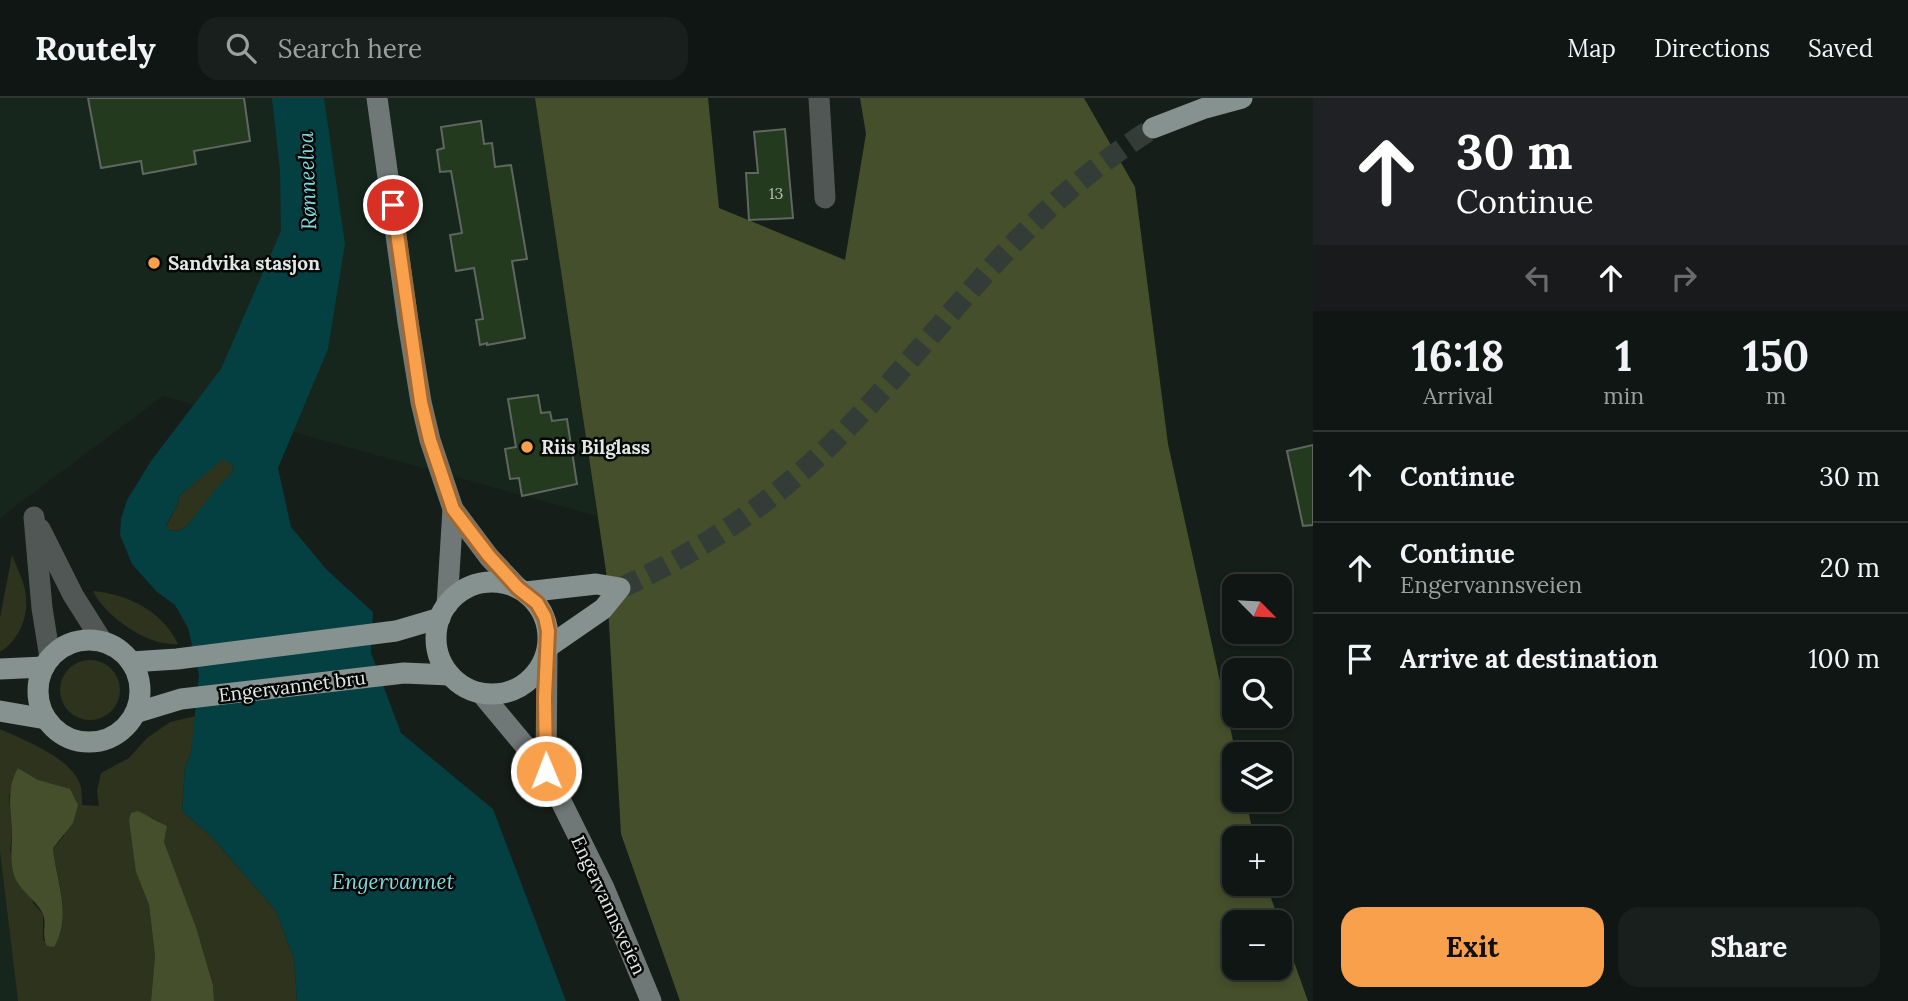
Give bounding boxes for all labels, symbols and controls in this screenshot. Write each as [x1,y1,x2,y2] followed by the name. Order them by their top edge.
[198,17,688,80] search box
[35,27,156,69] text: Routely
[222,29,260,67] icon: search
[278,32,422,65] text: Search here
[1567,33,1616,64] text: Map
[1654,33,1770,64] text: Directions
[1808,33,1873,64] text: Saved
[1456,120,1573,182] text: 30 m
[1341,126,1432,217] icon: ahead
[292,131,322,231] water label: Rønneelva
[363,175,423,235] pin
[1456,181,1593,222] text: Continue
[769,183,783,203] house number: 13
[374,186,412,224] icon: arrive
[168,251,320,275] place label: Sandvika stasjon
[146,255,162,271] marker: Sandvika stasjon
[1519,259,1557,297] icon: left
[1592,259,1630,297] icon: ahead
[1665,259,1703,297] icon: right
[1412,329,1504,383] text: 16:18
[1615,329,1632,383] text: 1
[1743,329,1809,383] text: 150
[1423,381,1493,410] text: Arrival
[1603,381,1644,410] text: min
[1766,381,1786,410] text: m
[541,435,650,459] place label: Riis Bilglass
[519,439,535,455] marker: Riis Bilglass
[1341,458,1379,496] icon: ahead
[1400,460,1515,493] text: Continue
[1819,460,1880,493] text: 30 m
[1400,537,1515,570] text: Continue
[1341,549,1379,587] icon: ahead
[1820,551,1880,584] text: 20 m
[1400,570,1582,599] text: Engervannsveien
[1222,574,1292,644] north arrow
[1222,574,1292,980] map controls
[1341,640,1379,678] icon: arrive
[1400,642,1658,675] text: Arrive at destination
[1808,642,1880,675] text: 100 m
[1222,658,1292,728] button: search
[217,665,367,707] street label: Engervannet bru
[509,734,583,808] position arrow
[1222,742,1292,812] button: layers
[1222,826,1292,896] button: +
[566,832,652,978] street label: Engervannsveien
[332,868,455,895] water label: Engervannet
[1341,907,1604,987] button: Exit
[1618,907,1880,987] button: Share
[1222,910,1292,980] button: −

